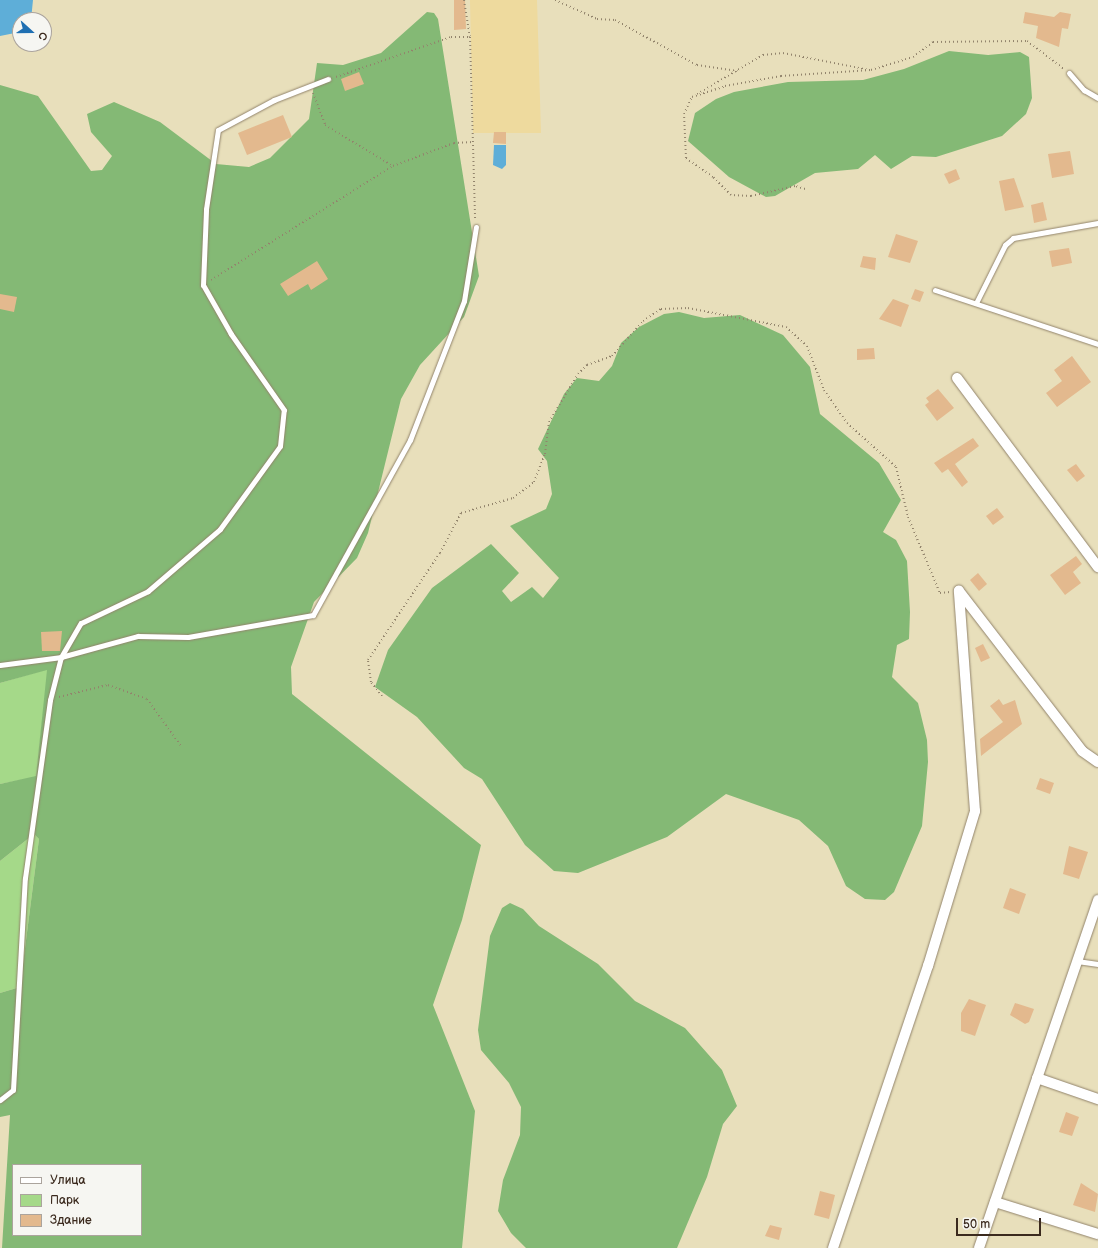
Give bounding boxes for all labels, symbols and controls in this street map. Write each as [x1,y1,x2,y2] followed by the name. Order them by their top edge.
[12,12,52,52] north arrow
[35,30,50,42] text: С
[12,1164,142,1236] legend
[50,1173,86,1188] text: Улица
[50,1193,79,1208] text: Парк
[958,1210,1043,1236] scale bar
[50,1213,92,1228] text: Здание
[963,1217,990,1232] text: 50 m

